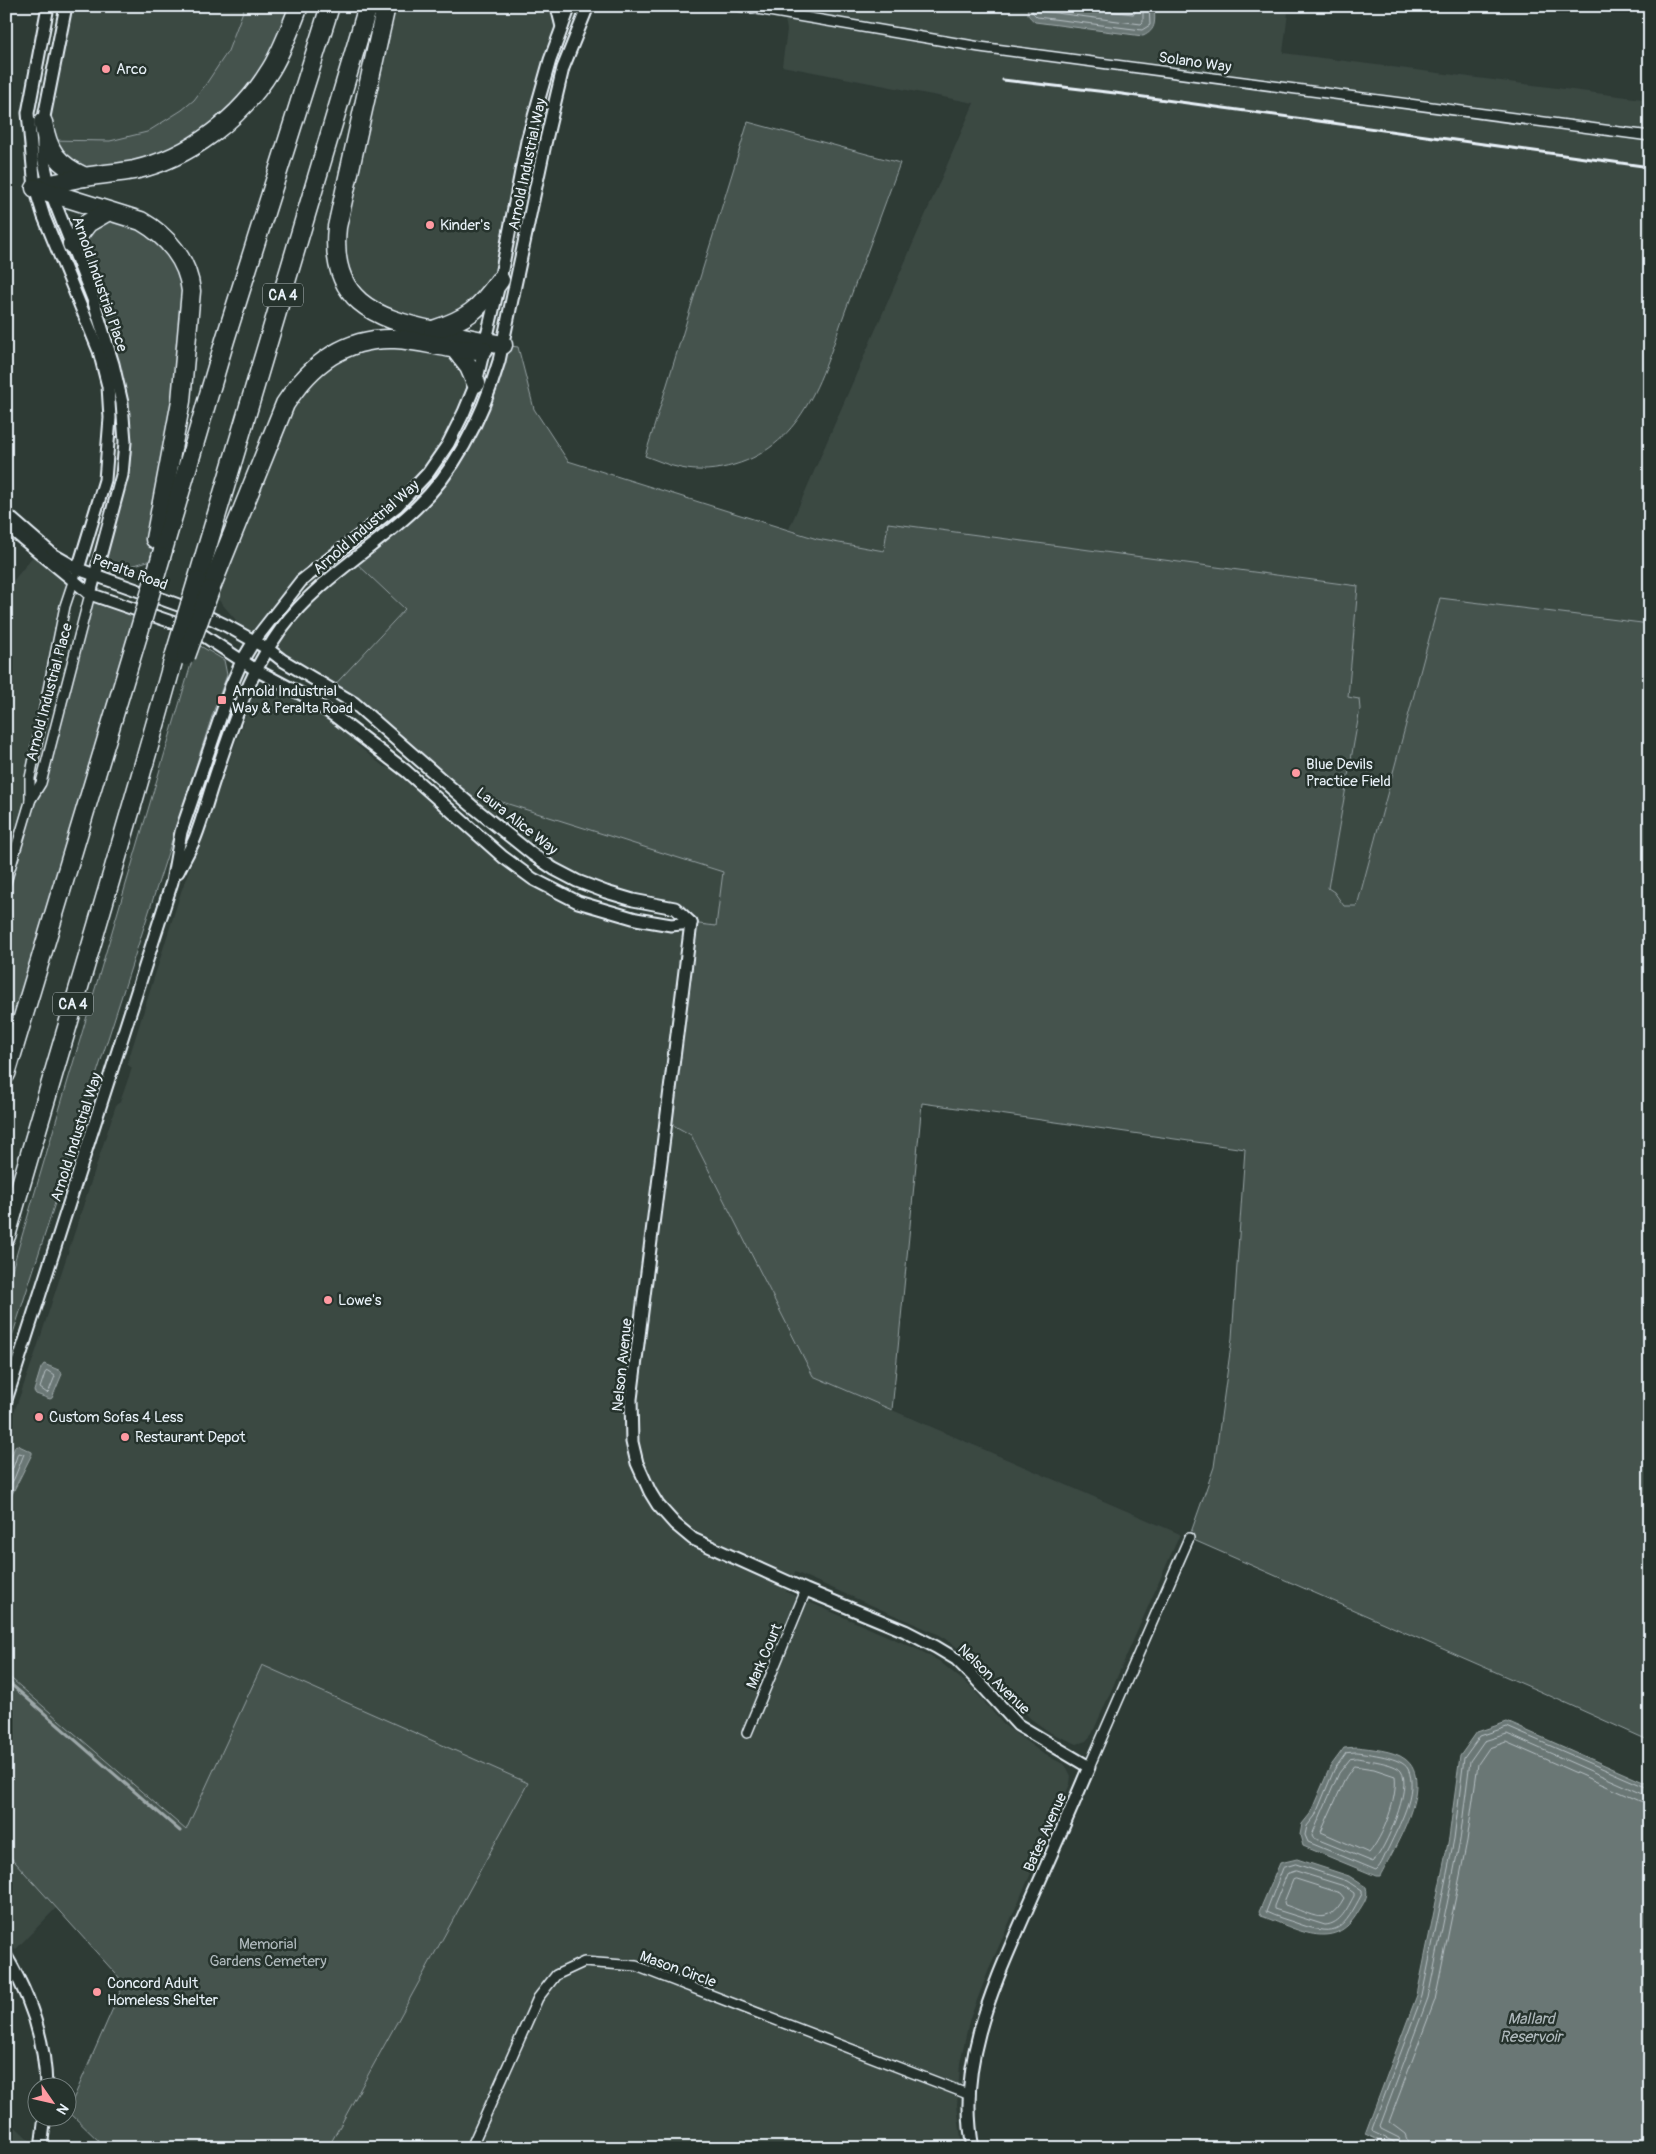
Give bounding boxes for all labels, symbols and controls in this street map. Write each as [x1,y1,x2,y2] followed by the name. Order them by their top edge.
[1157,48,1233,77] street label: Solano Way
[116,60,147,79] place label: Arco
[100,63,112,75] marker: Arco
[504,96,551,232] street label: Arnold Industrial Way
[67,214,132,355] street label: Arnold Industrial Place
[440,216,490,235] place label: Kinder's
[424,219,436,231] marker: Kinder's
[263,284,303,306] road number: CA 4
[309,476,424,579] street label: Arnold Industrial Way
[89,550,170,595] street label: Peralta Road
[22,620,77,763] street label: Arnold Industrial Place
[232,682,353,718] place label: Arnold Industrial Way & Peralta Road
[216,694,228,706] marker: Arnold Industrial Way & Peralta Road
[1306,755,1391,791] place label: Blue Devils Practice Field
[1290,767,1302,779] marker: Blue Devils Practice Field
[472,784,562,860] street label: Laura Alice Way
[53,992,93,1016] road number: CA 4
[47,1070,106,1204] street label: Arnold Industrial Way
[338,1291,382,1310] place label: Lowe's
[322,1294,334,1306] marker: Lowe's
[608,1317,637,1413] street label: Nelson Avenue
[49,1408,183,1427] place label: Custom Sofas 4 Less
[33,1411,45,1423] marker: Custom Sofas 4 Less
[135,1428,247,1447] place label: Restaurant Depot
[119,1431,131,1443] marker: Restaurant Depot
[742,1620,787,1692] street label: Mark Court
[953,1640,1034,1719] street label: Nelson Avenue
[1020,1789,1072,1875] street label: Bates Avenue
[209,1935,327,1971] park label: Memorial Gardens Cemetery
[637,1947,719,1992] street label: Mason Circle
[107,1974,219,2010] place label: Concord Adult Homeless Shelter
[91,1986,103,1998] marker: Concord Adult Homeless Shelter
[1500,2009,1564,2047] water label: Mallard Reservoir
[28,2076,78,2126] north arrow
[53,2100,72,2118] text: N

